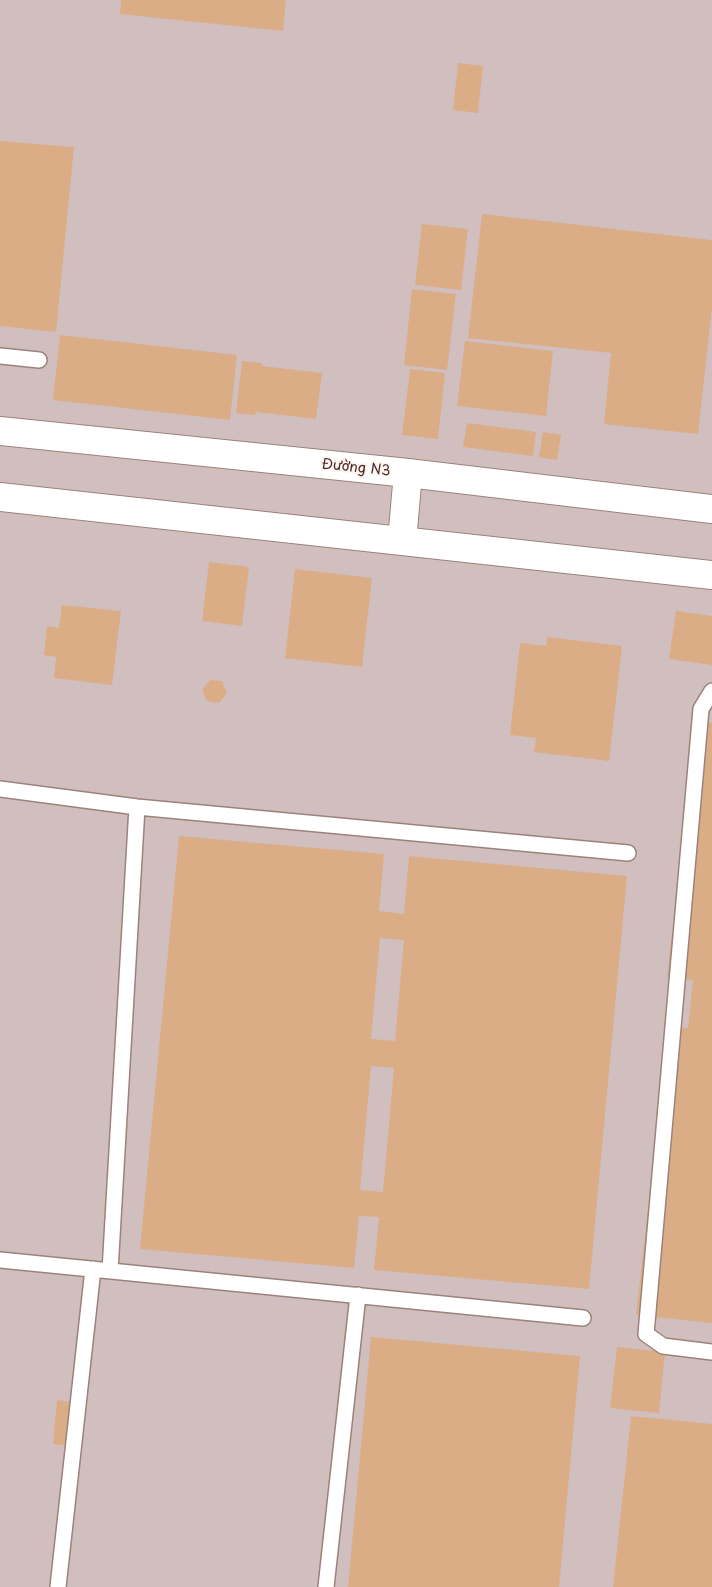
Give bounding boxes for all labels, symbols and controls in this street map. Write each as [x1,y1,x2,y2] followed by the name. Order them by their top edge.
[321,456,391,480] street label: Đường N3

